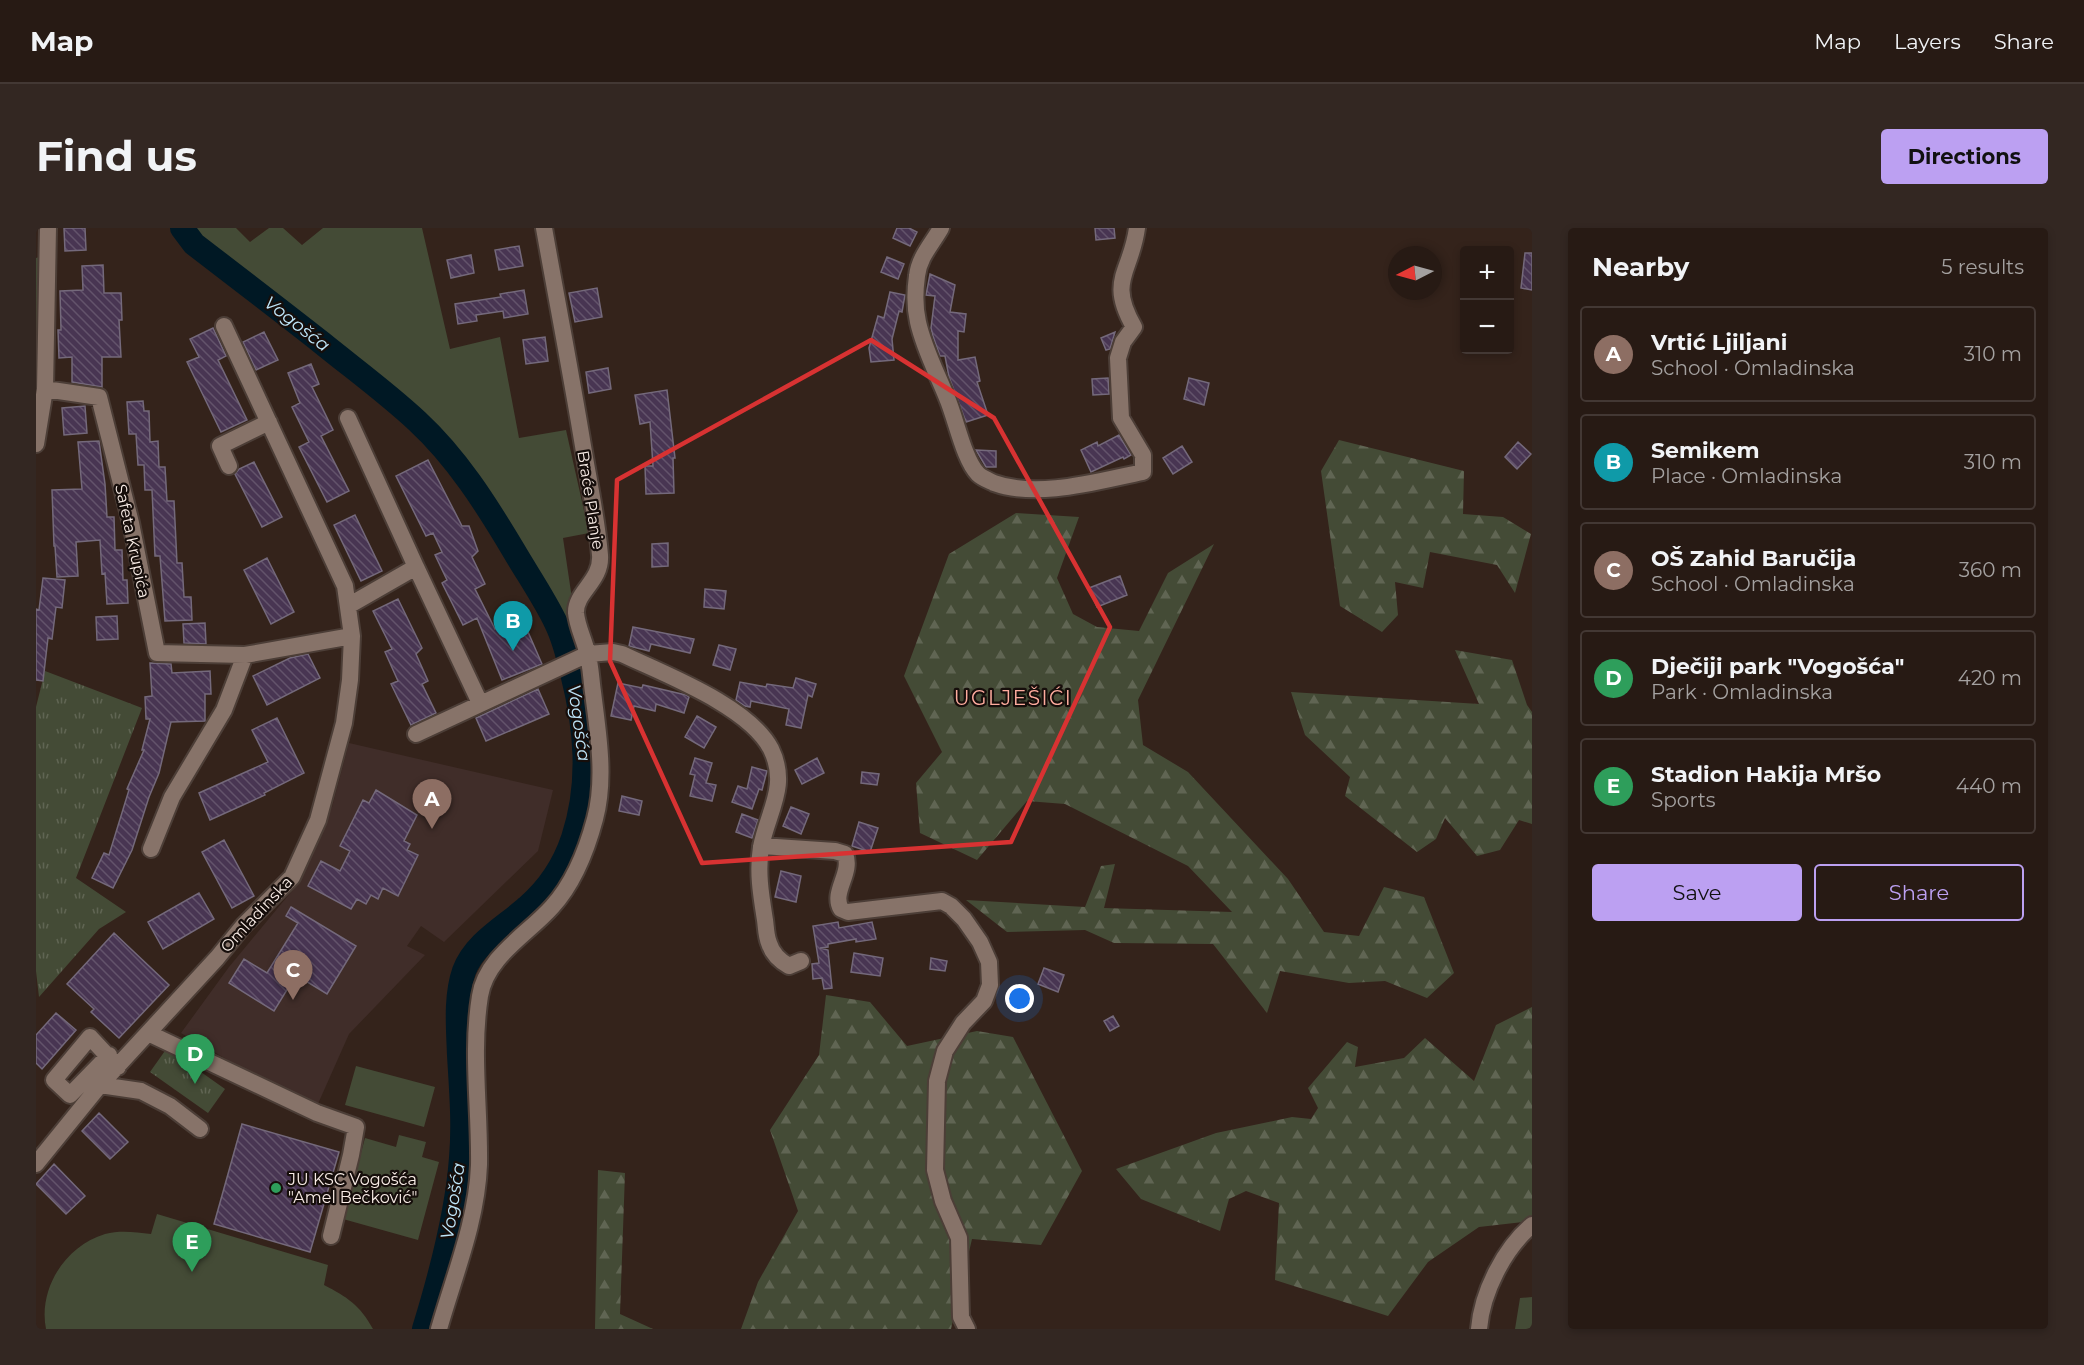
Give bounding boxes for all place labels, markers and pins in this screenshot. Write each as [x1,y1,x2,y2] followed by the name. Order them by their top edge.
[494,602,532,651] pin: B
[412,780,452,829] pin: A
[274,950,312,1000] pin: C
[176,1034,214,1084] pin: D
[287,1170,417,1207] place label: JU KSC Vogošća "Amel Bečković"
[269,1181,283,1195] marker: JU KSC Vogošća "Amel Bečković"
[172,1222,212,1272] pin: E

